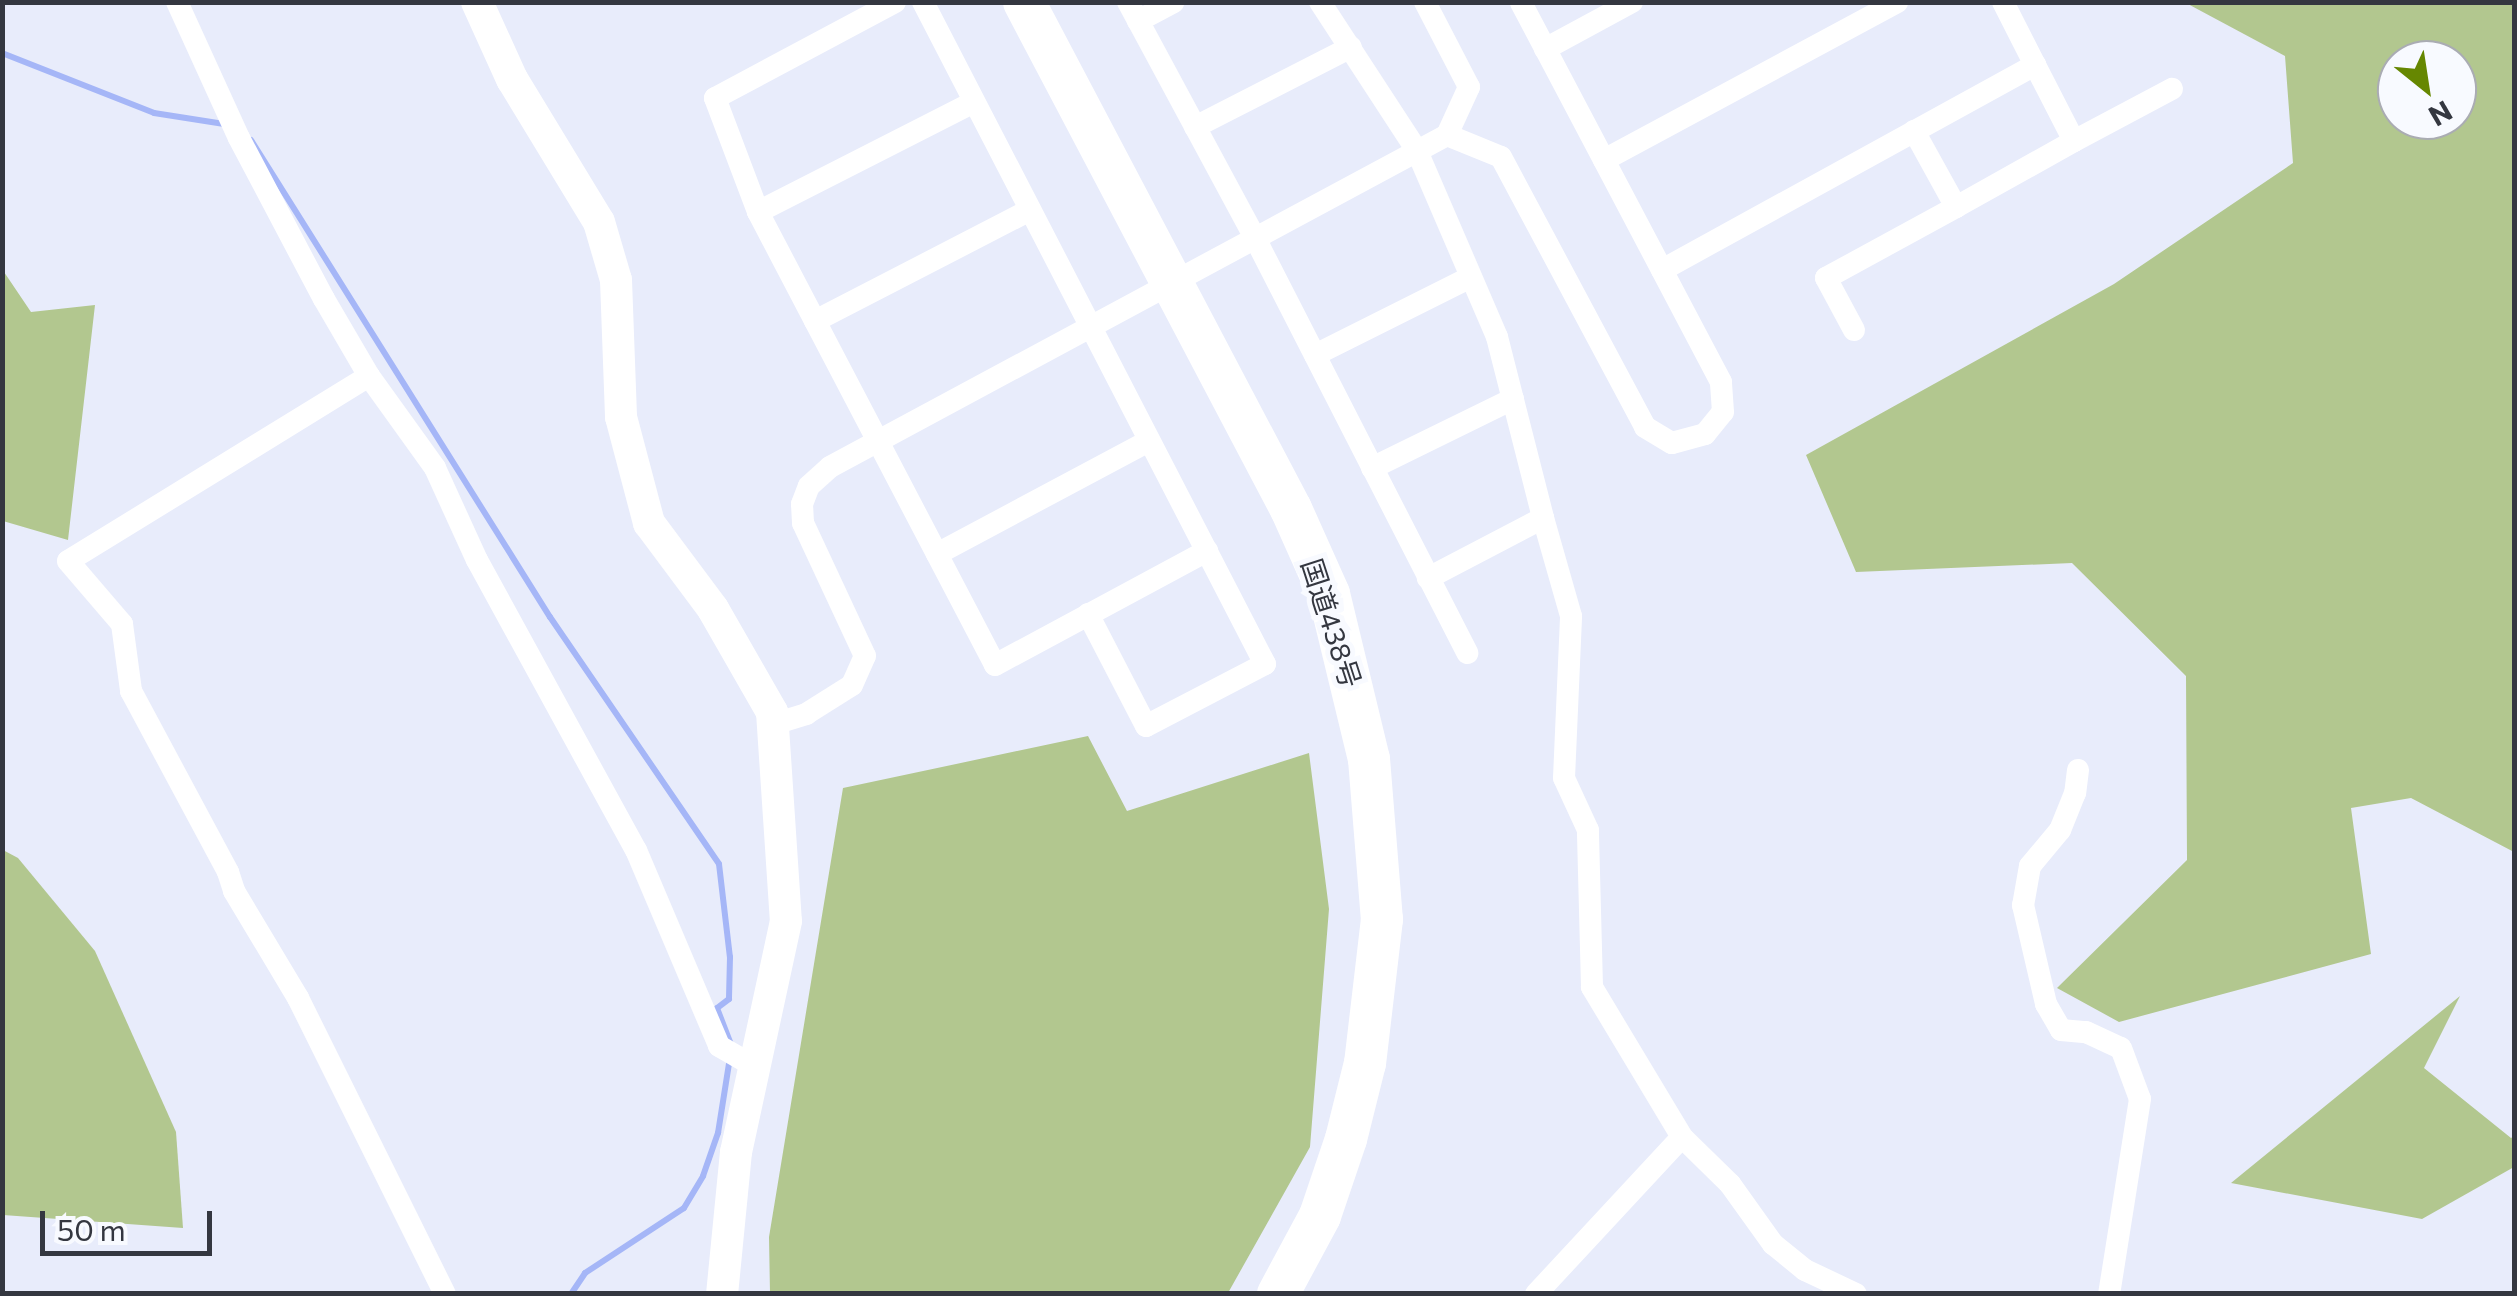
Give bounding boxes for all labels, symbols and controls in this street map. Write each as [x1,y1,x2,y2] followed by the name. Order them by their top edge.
[2377,40,2477,140] north arrow
[2423,94,2459,134] text: N
[1295,554,1369,692] street label: 国道438号
[45,1191,218,1253] scale bar
[57,1210,126,1247] text: 50 m

